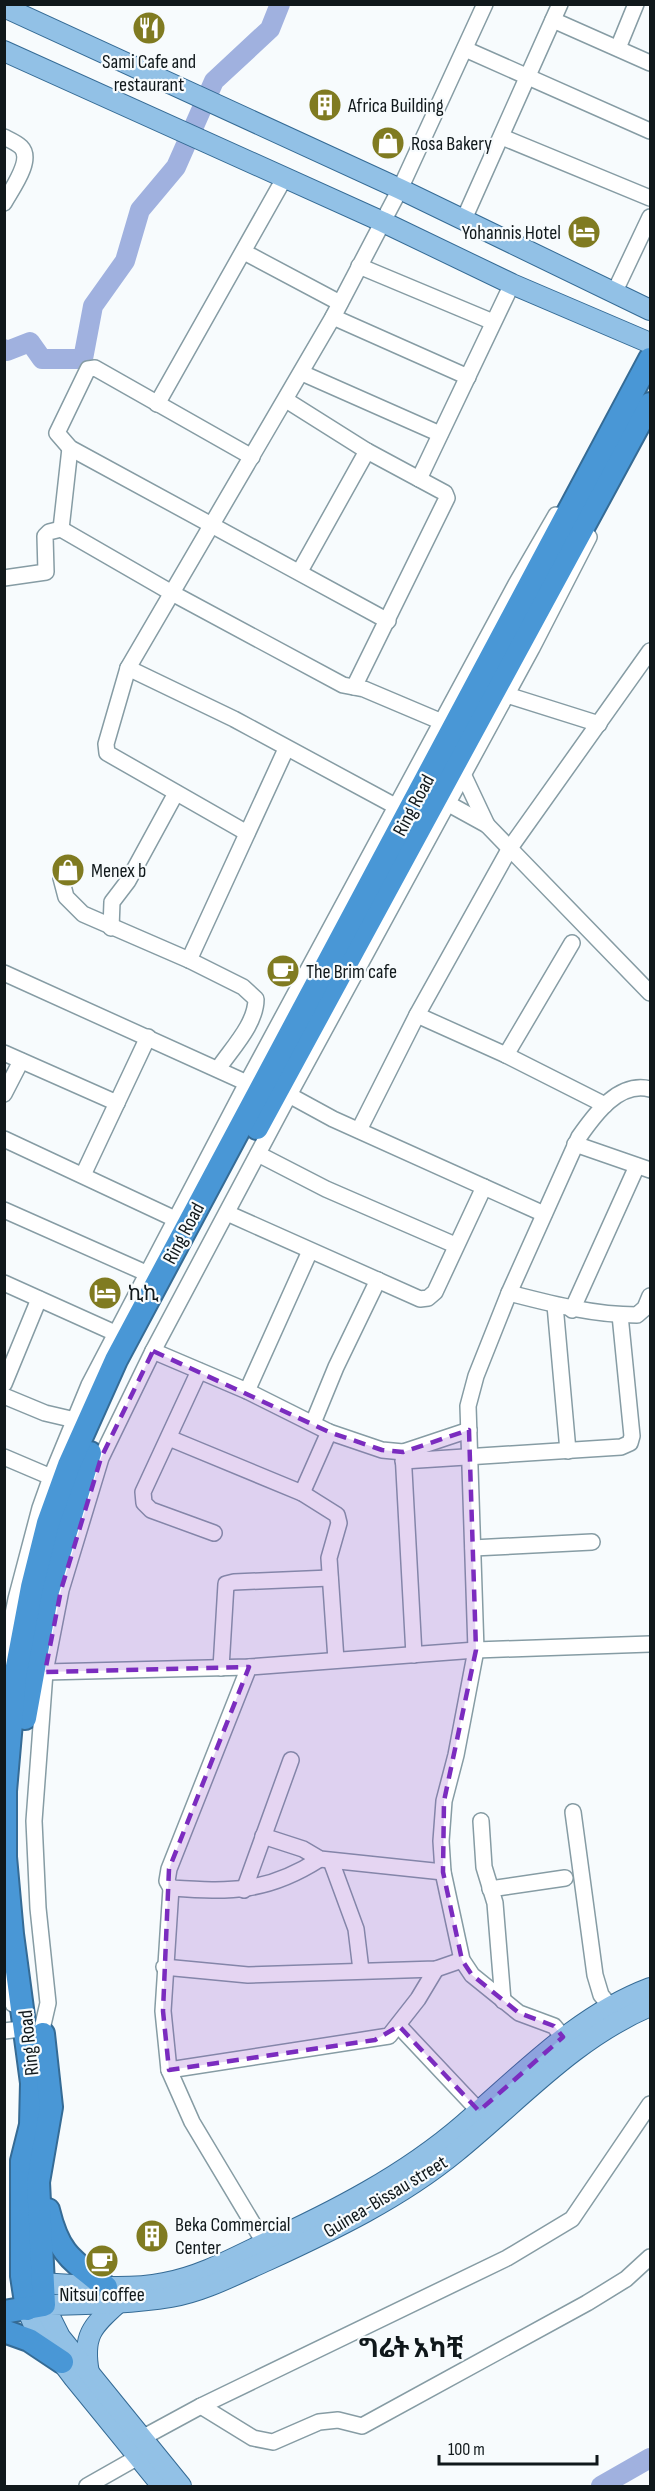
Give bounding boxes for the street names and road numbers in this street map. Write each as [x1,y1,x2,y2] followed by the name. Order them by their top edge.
[388,771,440,840] street label: Ring Road
[158,1199,210,1268] street label: Ring Road
[14,2009,44,2077] street label: Ring Road
[319,2150,452,2243] street label: Guinea-Bissau street

